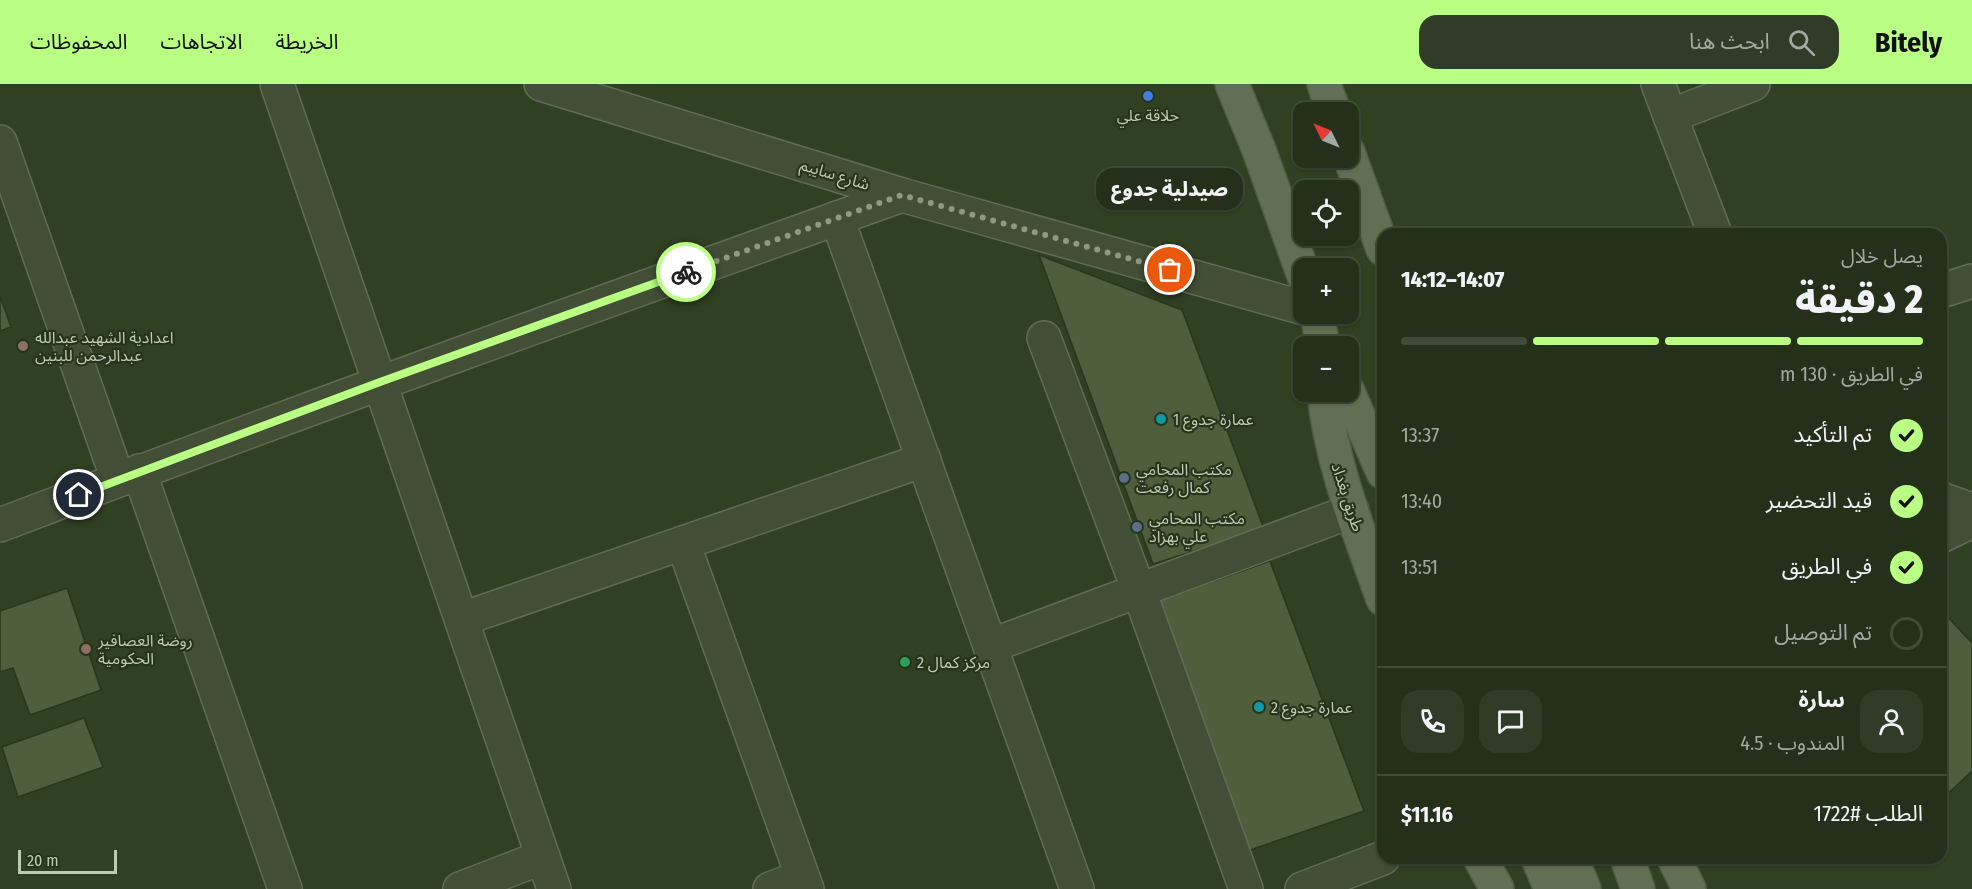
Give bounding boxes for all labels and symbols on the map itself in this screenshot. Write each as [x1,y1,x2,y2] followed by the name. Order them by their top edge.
[1141,89,1155,103] marker: حلاقة علي
[1293,102,1359,168] north arrow
[1117,106,1179,128] place label: حلاقة علي
[797,155,872,197] street label: شارع سايبم
[1096,168,1244,210] callout: صيدلية جدوع
[656,242,716,302] courier
[1144,244,1195,295] pin
[35,328,174,365] place label: اعدادية الشهيد عبدالله عبدالرحمن للبنين
[16,339,30,353] marker: اعدادية الشهيد عبدالله عبدالرحمن للبنين
[1173,410,1254,432] place label: عمارة جدوع 1
[1154,412,1168,426] marker: عمارة جدوع 1
[1136,460,1232,498] place label: مكتب المحامي كمال رفعت
[1327,461,1368,534] street label: طريق بغداد
[53,469,104,520] pin
[1117,471,1131,485] marker: مكتب المحامي كمال رفعت
[1149,509,1245,549] place label: مكتب المحامي علي بهزاد
[1130,520,1144,534] marker: مكتب المحامي علي بهزاد
[97,631,193,668] place label: روضة العصافير الحكومية
[79,642,93,656] marker: روضة العصافير الحكومية
[917,653,990,673] place label: مركز كمال 2
[898,655,912,669] marker: مركز كمال 2
[1271,698,1352,720] place label: عمارة جدوع 2
[1252,700,1266,714] marker: عمارة جدوع 2
[18,847,117,874] scale bar

